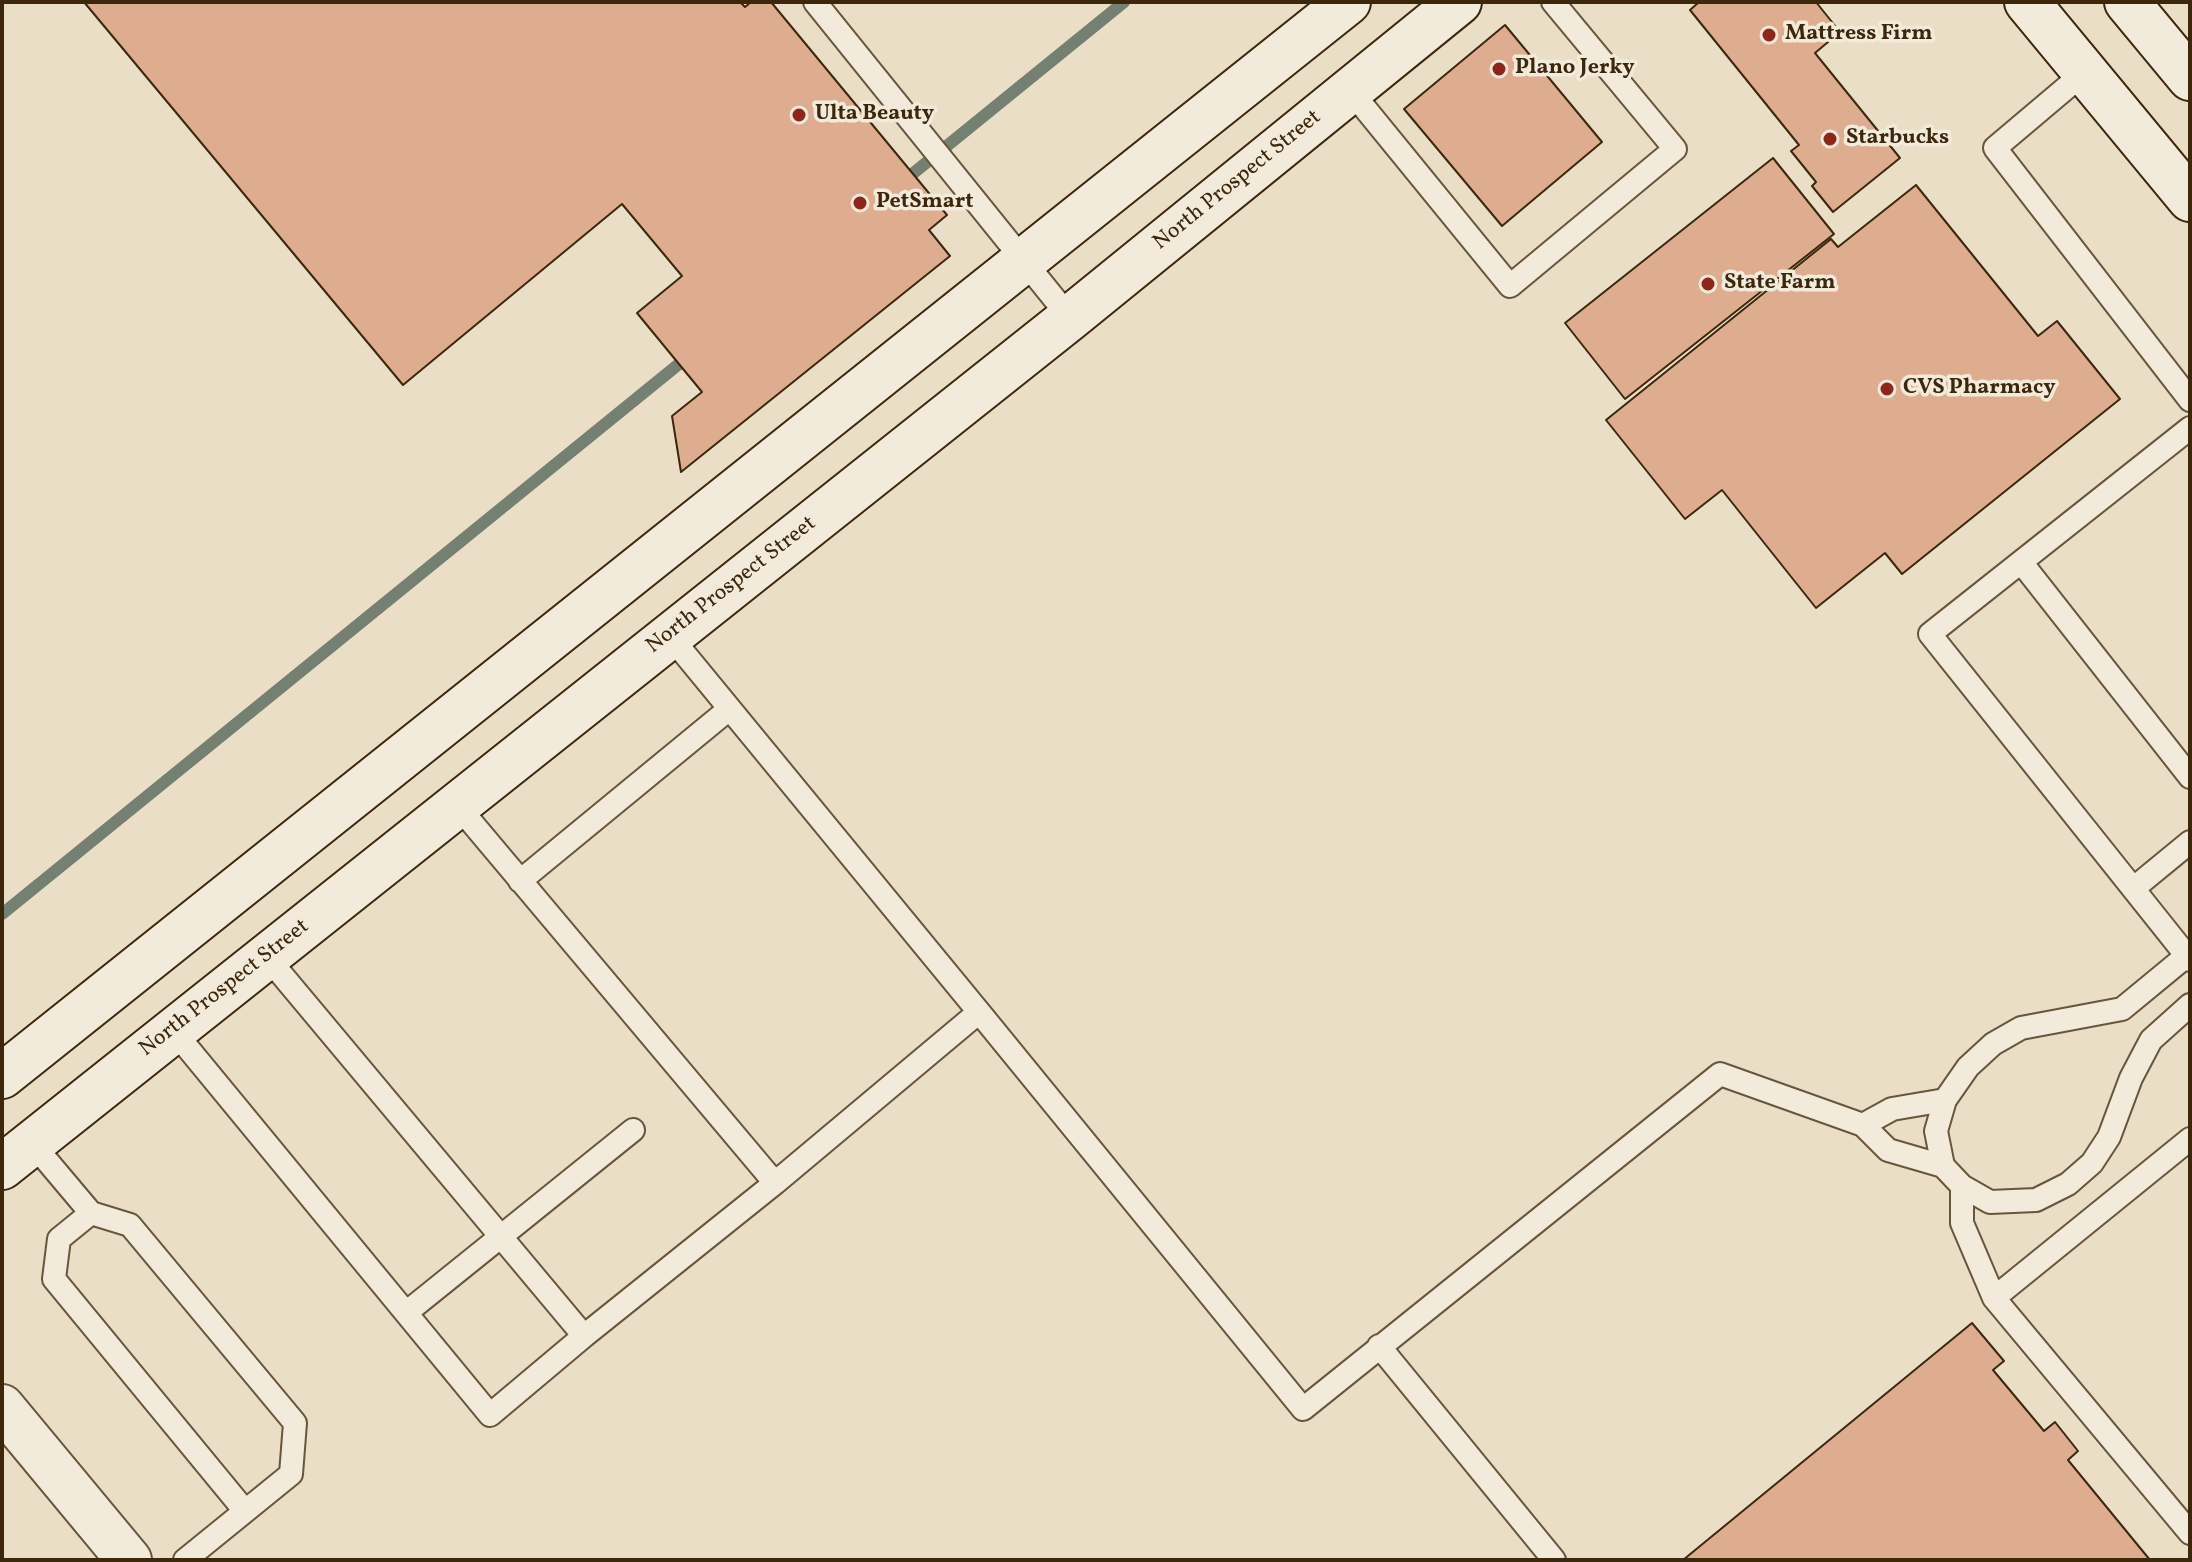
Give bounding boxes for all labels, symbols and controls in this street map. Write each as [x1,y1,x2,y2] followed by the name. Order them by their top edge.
[1785,22,1933,48] place label: Mattress Firm
[1760,26,1778,44] marker: Mattress Firm
[1515,56,1635,82] place label: Plano Jerky
[1490,60,1508,78] marker: Plano Jerky
[815,102,934,128] place label: Ulta Beauty
[1149,105,1327,257] street label: North Prospect Street
[790,106,808,124] marker: Ulta Beauty
[1846,126,1949,152] place label: Starbucks
[1821,130,1839,148] marker: Starbucks
[876,190,973,216] place label: PetSmart
[851,194,869,212] marker: PetSmart
[1724,271,1836,297] place label: State Farm
[1699,275,1717,293] marker: State Farm
[1903,376,2056,402] place label: CVS Pharmacy
[1878,380,1896,398] marker: CVS Pharmacy
[642,511,822,661] street label: North Prospect Street
[135,914,315,1064] street label: North Prospect Street

